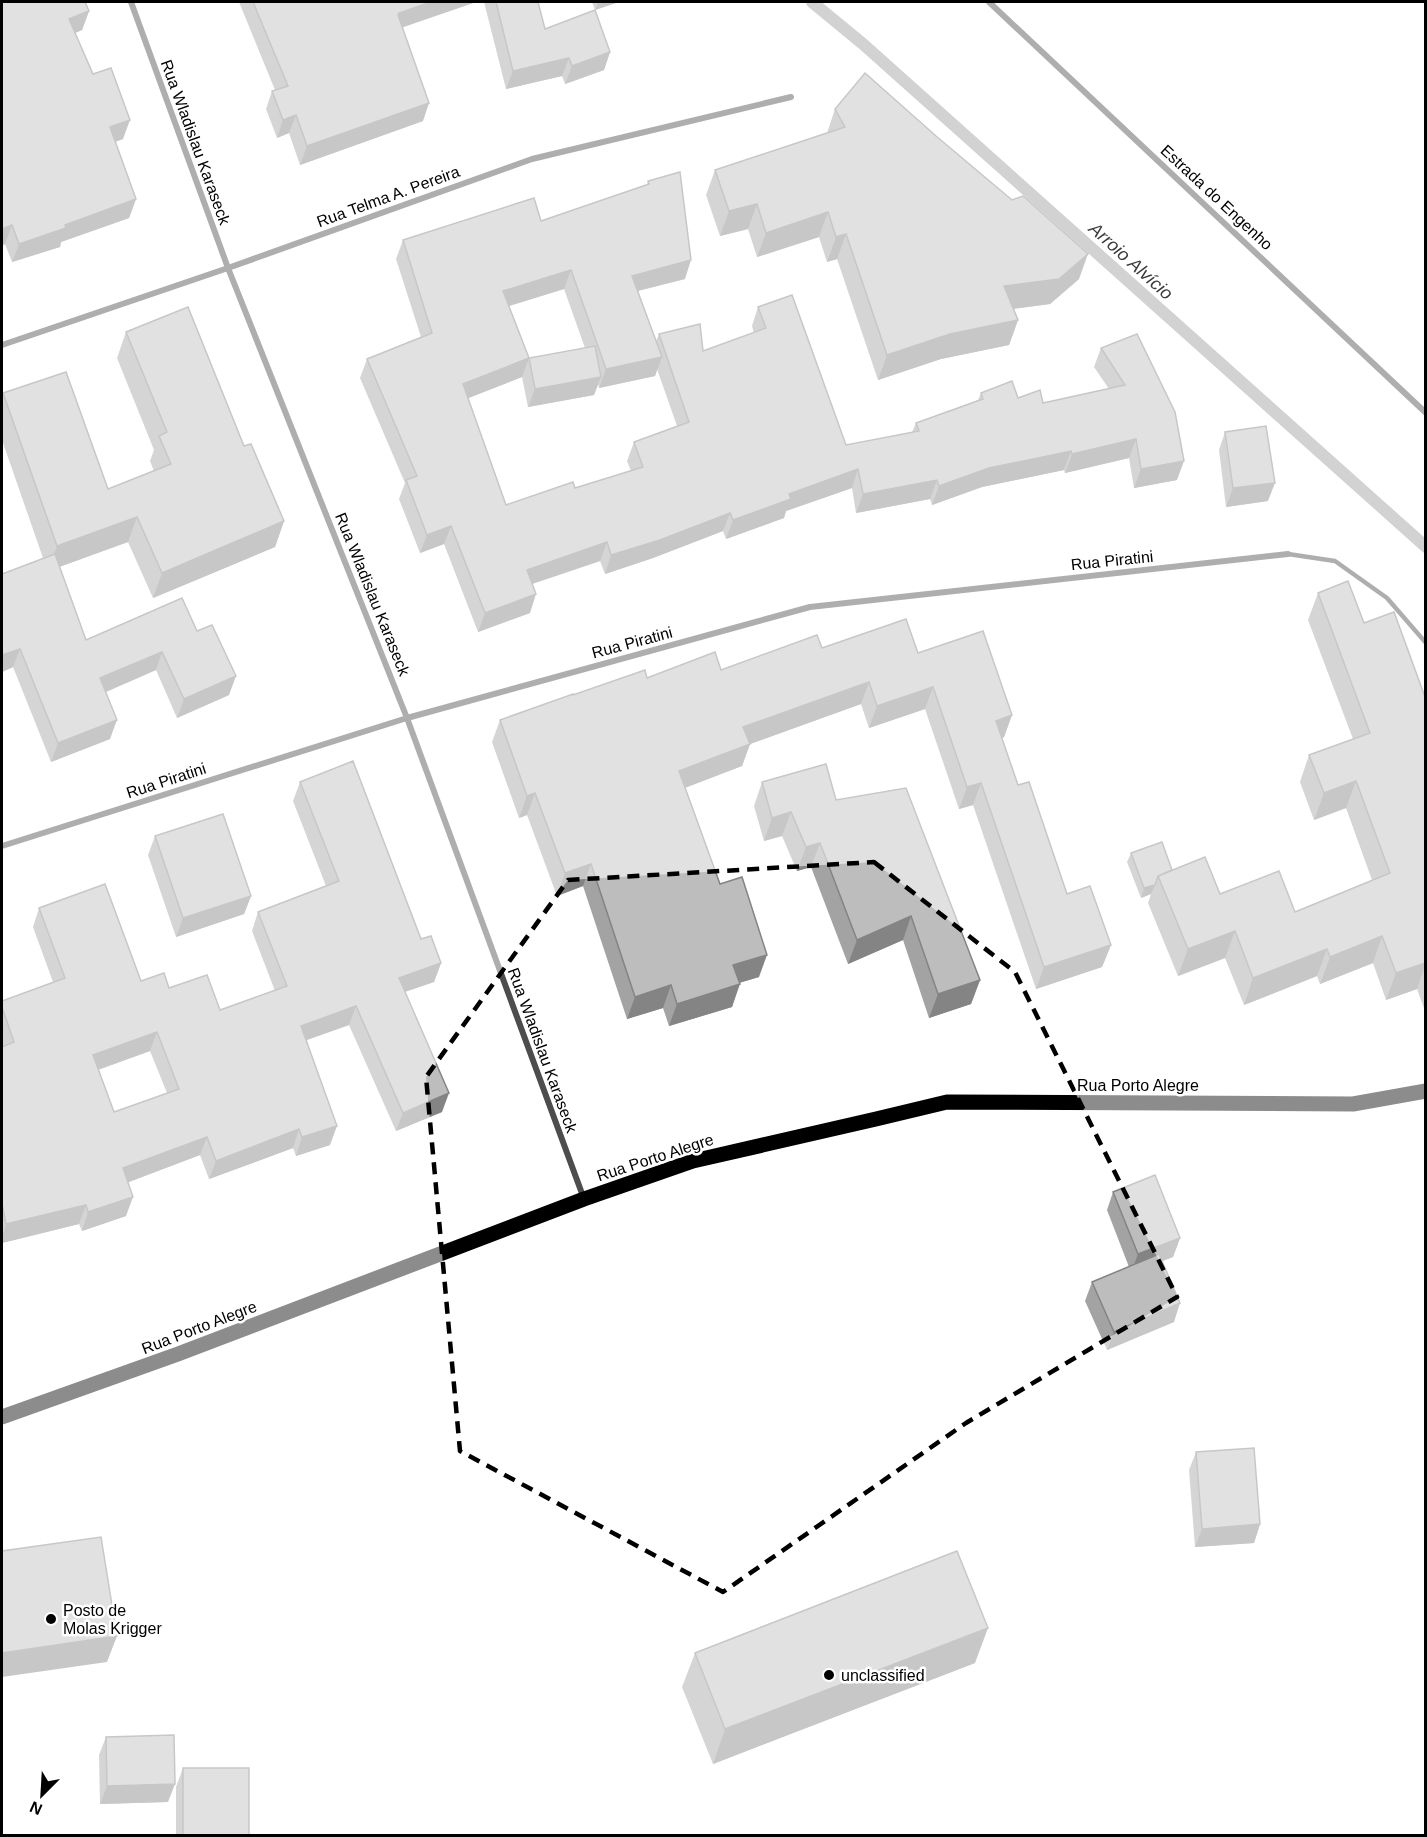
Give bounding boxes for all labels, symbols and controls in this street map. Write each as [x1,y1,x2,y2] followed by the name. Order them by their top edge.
[158,57,234,228] street label: Rua Wladislau Karaseck
[1158,141,1276,253] street label: Estrada do Engenho
[314,163,462,230] street label: Rua Telma A. Pereira
[1084,218,1177,304] water label: Arroio Alvício
[332,510,413,679] street label: Rua Wladislau Karaseck
[1070,548,1154,573] street label: Rua Piratini
[590,624,674,661] street label: Rua Piratini
[124,760,208,801] street label: Rua Piratini
[505,965,581,1136] street label: Rua Wladislau Karaseck
[1077,1077,1199,1094] street label: Rua Porto Alegre
[595,1131,716,1184] street label: Rua Porto Alegre
[139,1298,259,1357] street label: Rua Porto Alegre
[63,1602,162,1637] place label: Posto de Molas Krigger
[44,1612,58,1626] marker: Posto de Molas Krigger
[841,1667,925,1684] place label: unclassified
[822,1668,836,1682] marker: unclassified
[12,1765,72,1825] north arrow
[27,1798,45,1818] text: N

